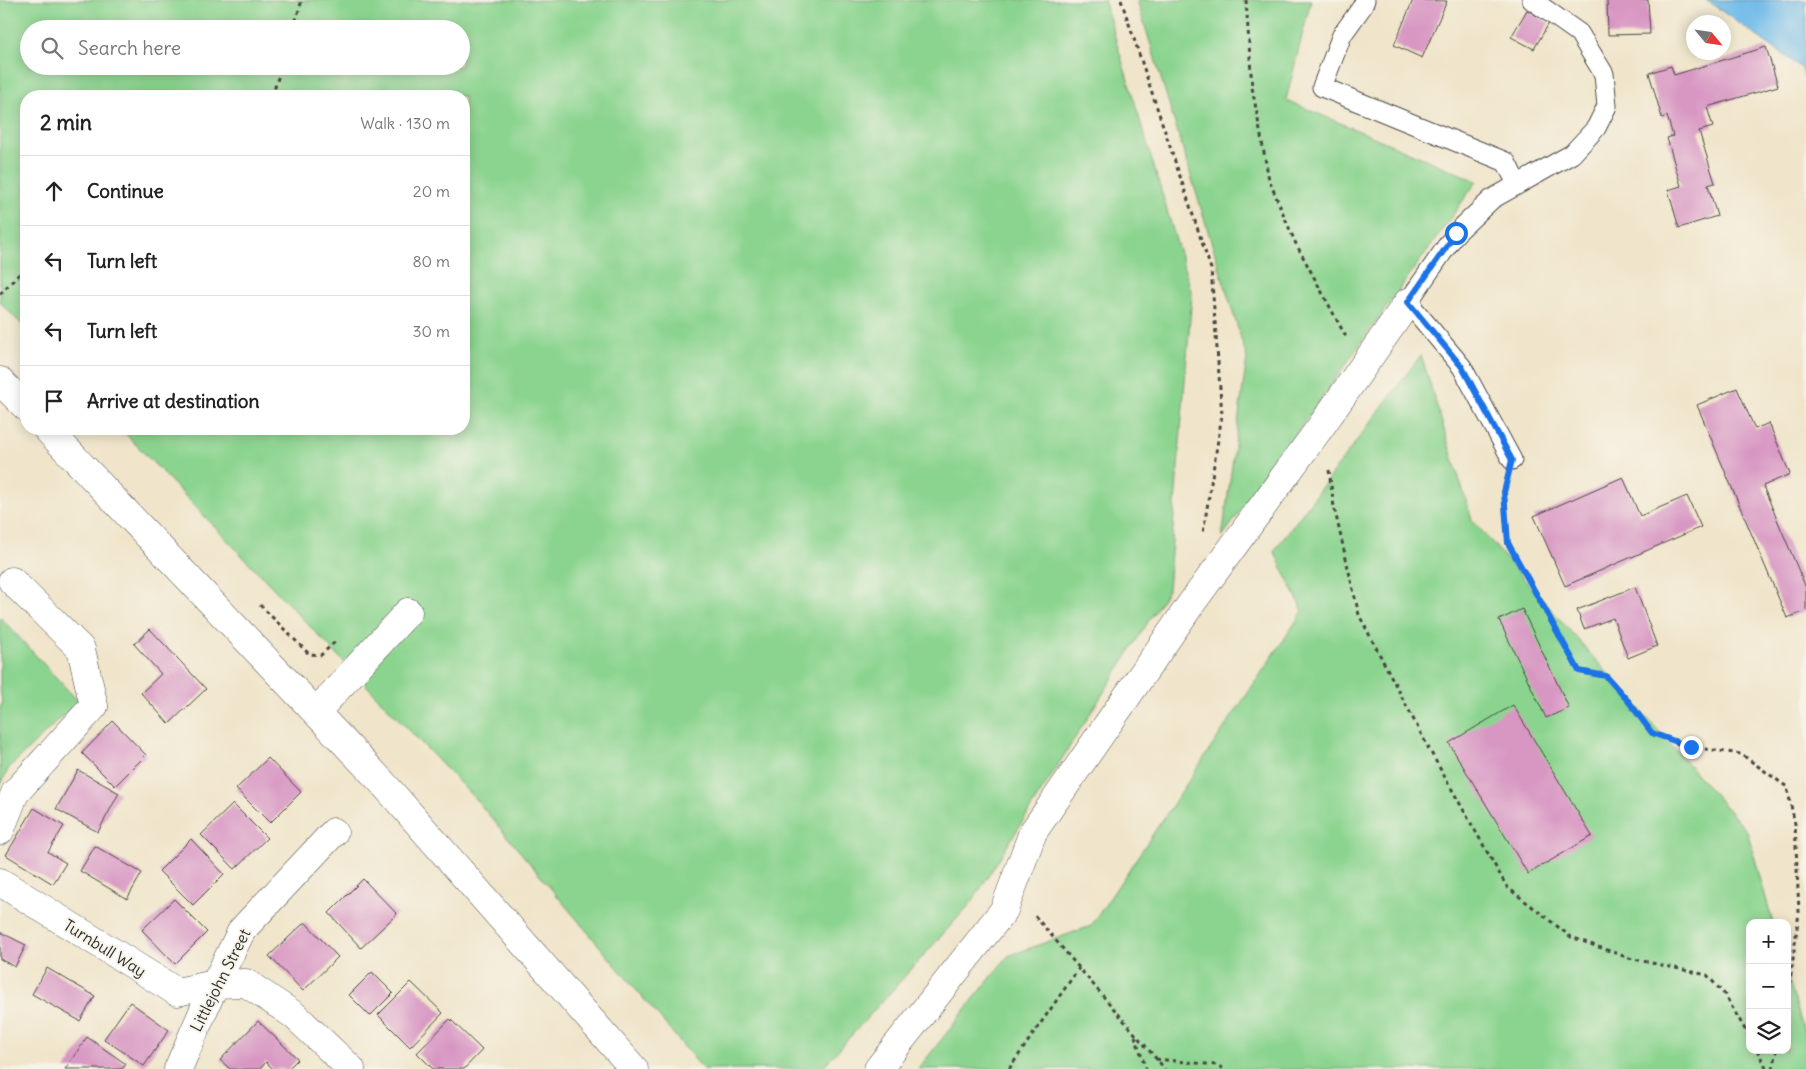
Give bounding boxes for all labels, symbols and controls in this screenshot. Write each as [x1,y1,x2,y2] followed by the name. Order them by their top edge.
[1686,15,1731,60] north arrow
[20,20,470,75] search box
[38,34,66,62] icon: search
[78,36,181,60] text: Search here
[40,109,92,136] text: 2 min
[360,113,450,133] text: Walk · 130 m
[40,177,68,205] icon: ahead
[87,179,164,203] text: Continue
[413,181,450,201] text: 20 m
[1445,222,1468,245] route start
[40,247,68,275] icon: left
[87,249,157,273] text: Turn left
[412,251,450,271] text: 80 m
[40,317,68,345] icon: left
[87,319,157,343] text: Turn left
[413,321,450,341] text: 30 m
[40,387,68,415] icon: arrive
[87,389,260,413] text: Arrive at destination
[1680,736,1703,759] route end
[60,915,150,981] street label: Turnbull Way
[1746,919,1791,1054] map controls
[1746,919,1791,964] button: +
[185,925,255,1035] street label: Littlejohn Street
[1746,964,1791,1009] button: −
[1746,1009,1791,1054] button: layers

